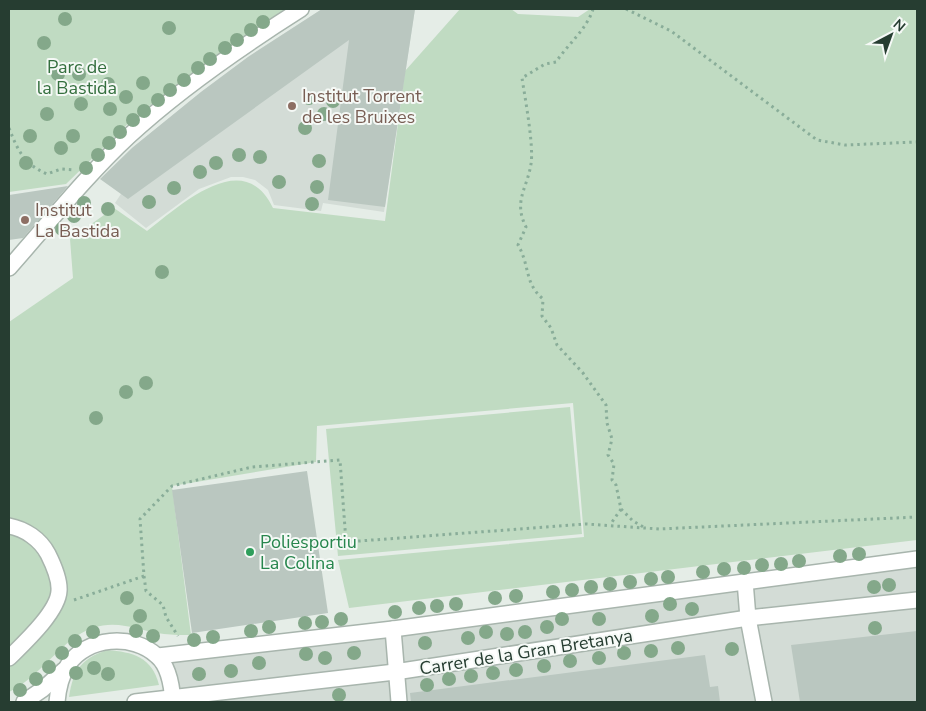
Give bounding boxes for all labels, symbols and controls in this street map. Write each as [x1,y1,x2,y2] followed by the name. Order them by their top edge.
[866,10,916,60] north arrow
[889,15,909,36] text: N
[37,55,117,100] park label: Parc de la Bastida
[302,84,422,129] place label: Institut Torrent de les Bruixes
[286,100,298,112] marker: Institut Torrent de les Bruixes
[35,198,120,243] place label: Institut La Bastida
[19,214,31,226] marker: Institut La Bastida
[260,530,357,575] place label: Poliesportiu La Colina
[244,546,256,558] marker: Poliesportiu La Colina
[418,623,634,681] street label: Carrer de la Gran Bretanya

